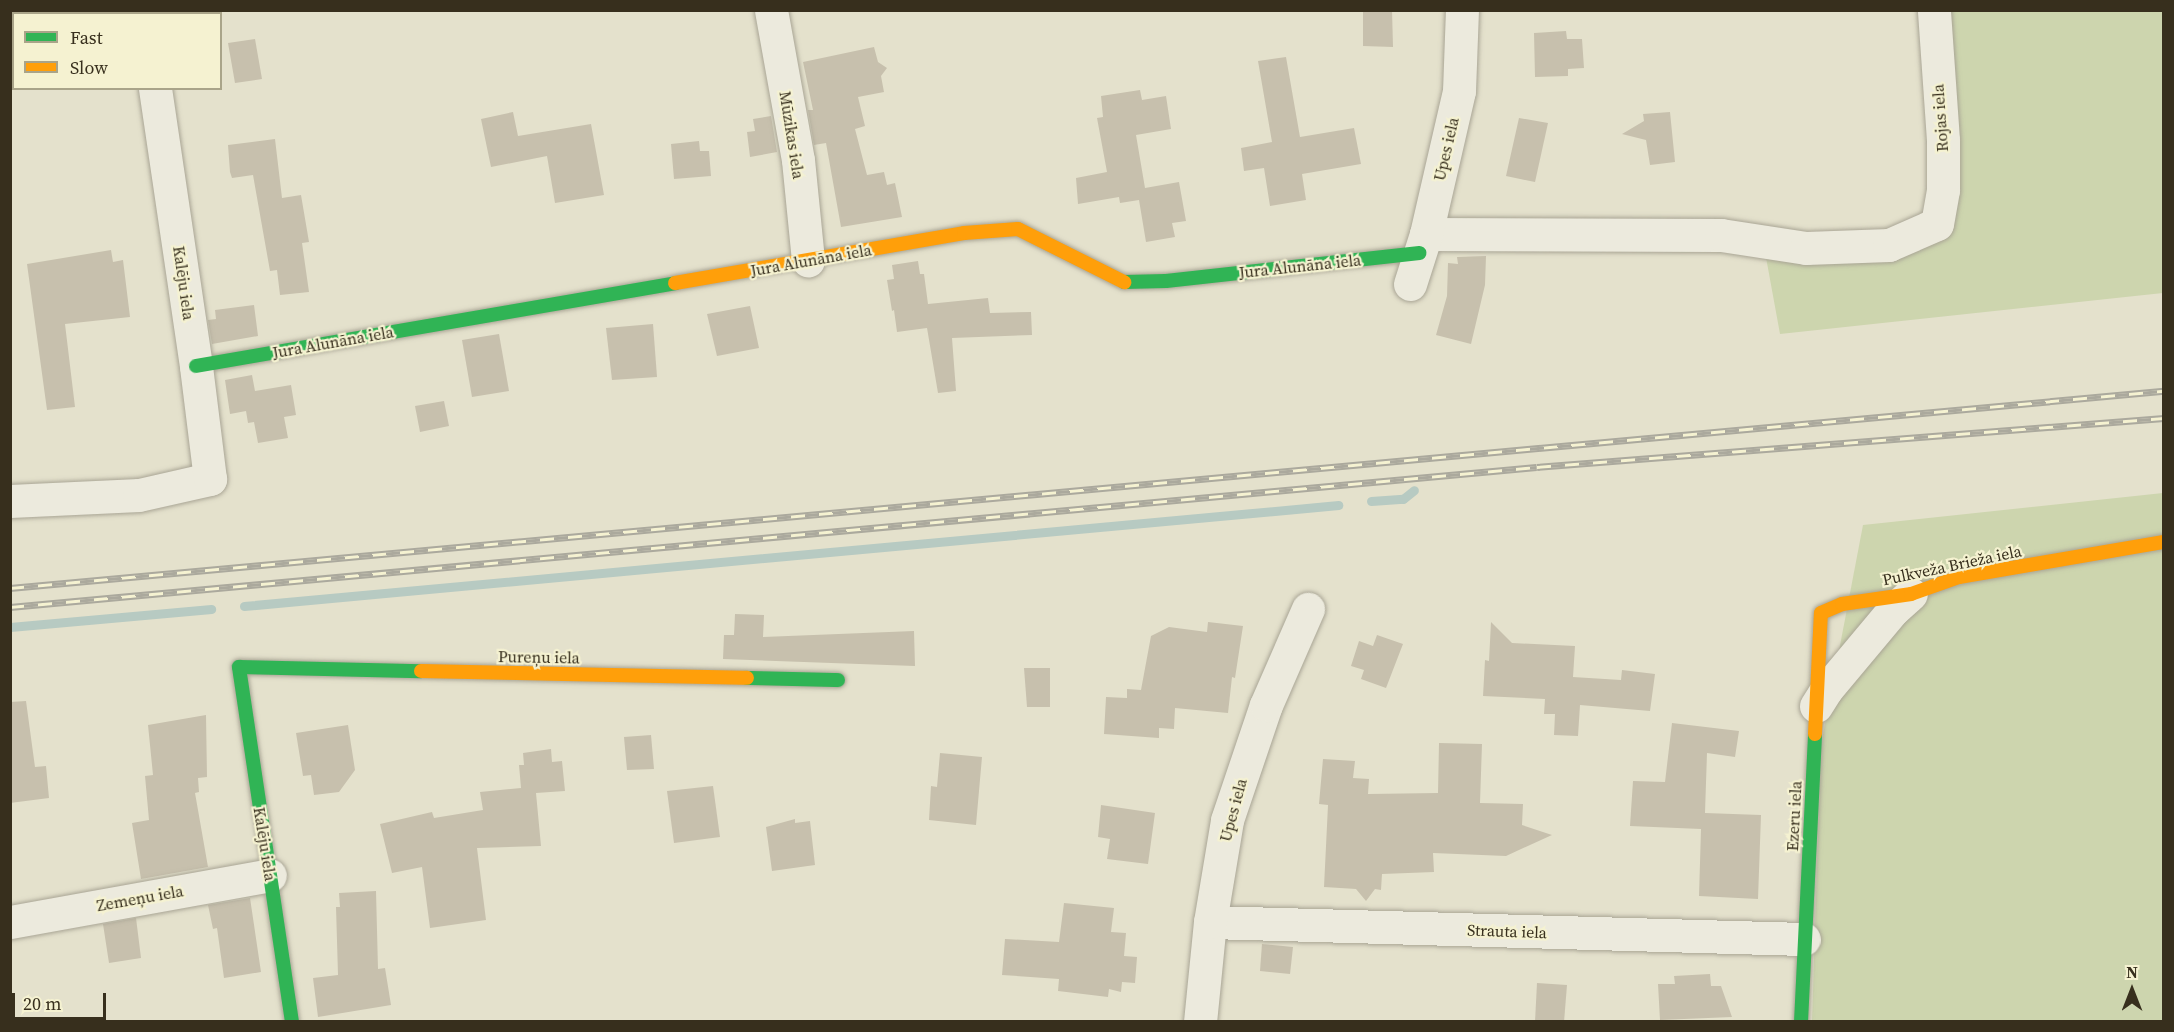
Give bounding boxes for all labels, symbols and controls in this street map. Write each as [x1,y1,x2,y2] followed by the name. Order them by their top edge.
[12,12,222,90] legend
[70,25,103,50] text: Fast
[70,55,108,80] text: Slow
[1928,84,1952,152] street label: Rojas iela
[776,90,808,180] street label: Mūzikas iela
[1429,115,1463,183] street label: Upes iela
[749,240,873,280] street label: Jura Alunāna iela
[169,245,199,321] street label: Kalēju iela
[1238,250,1362,282] street label: Jura Alunāna iela
[271,322,395,362] street label: Jura Alunāna iela
[1881,541,2023,589] street label: Pulkveža Brieža iela
[498,647,580,667] street label: Pureņu iela
[1215,776,1251,844] street label: Upes iela
[1783,780,1805,852] street label: Ezeru iela
[250,806,280,882] street label: Kalēju iela
[95,881,185,915] street label: Zemeņu iela
[1467,920,1547,942] street label: Strauta iela
[2102,960,2162,1020] north arrow
[2126,961,2138,983] text: N
[15,981,110,1019] scale bar
[23,991,61,1016] text: 20 m

